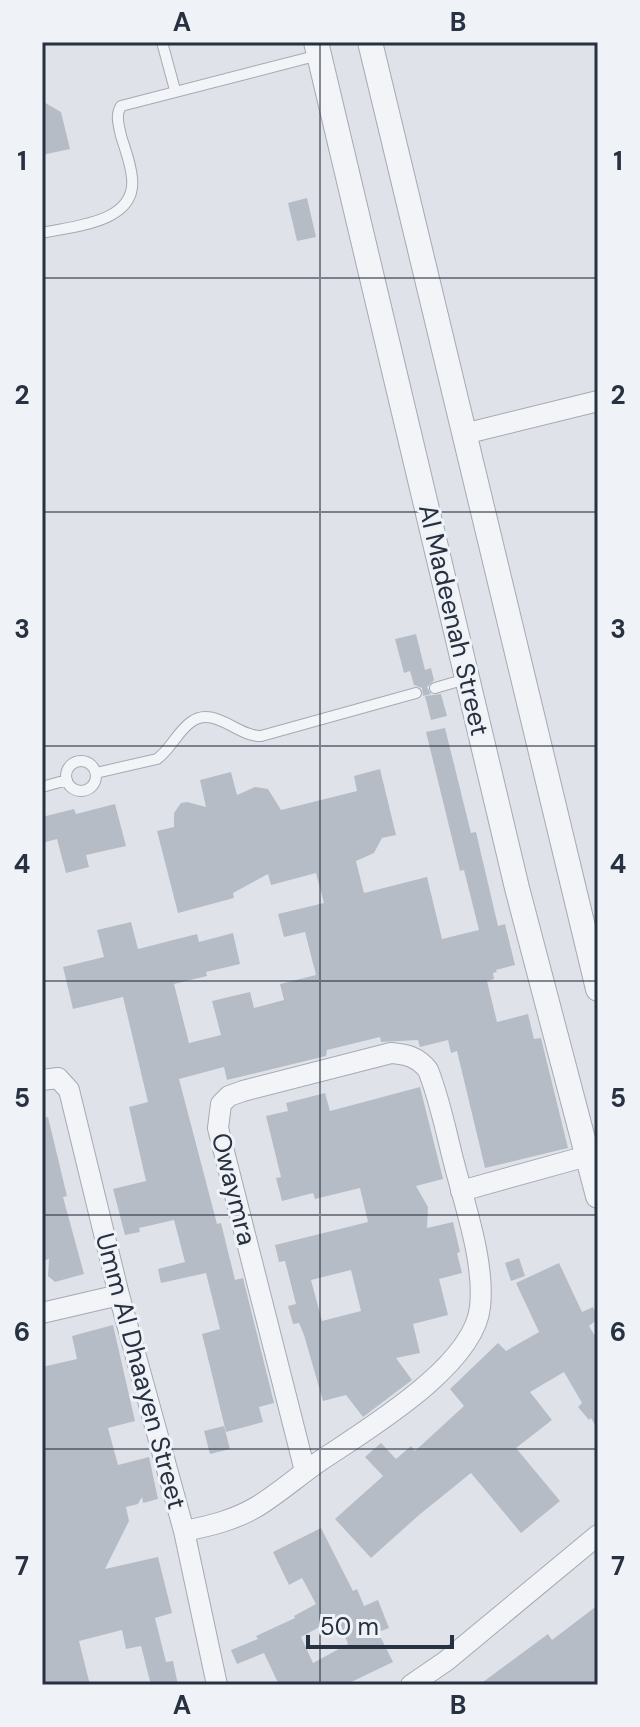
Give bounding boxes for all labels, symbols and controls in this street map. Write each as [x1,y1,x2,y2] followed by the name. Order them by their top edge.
[173,5,191,39] text: A
[450,5,466,39] text: B
[17,144,27,178] text: 1
[613,144,623,178] text: 1
[14,378,30,412] text: 2
[610,378,626,412] text: 2
[411,501,497,739] street label: Al Madeenah Street
[14,612,30,646] text: 3
[610,612,626,646] text: 3
[14,847,30,881] text: 4
[610,847,626,881] text: 4
[14,1081,30,1115] text: 5
[610,1081,626,1115] text: 5
[204,1129,264,1249] street label: Owaymra
[88,1229,194,1513] street label: Umm Al Dhaayen Street
[14,1315,30,1349] text: 6
[610,1315,626,1349] text: 6
[15,1549,29,1583] text: 7
[611,1549,625,1583] text: 7
[308,1599,452,1649] scale bar
[320,1611,379,1642] text: 50 m
[173,1688,191,1722] text: A
[450,1688,466,1722] text: B

